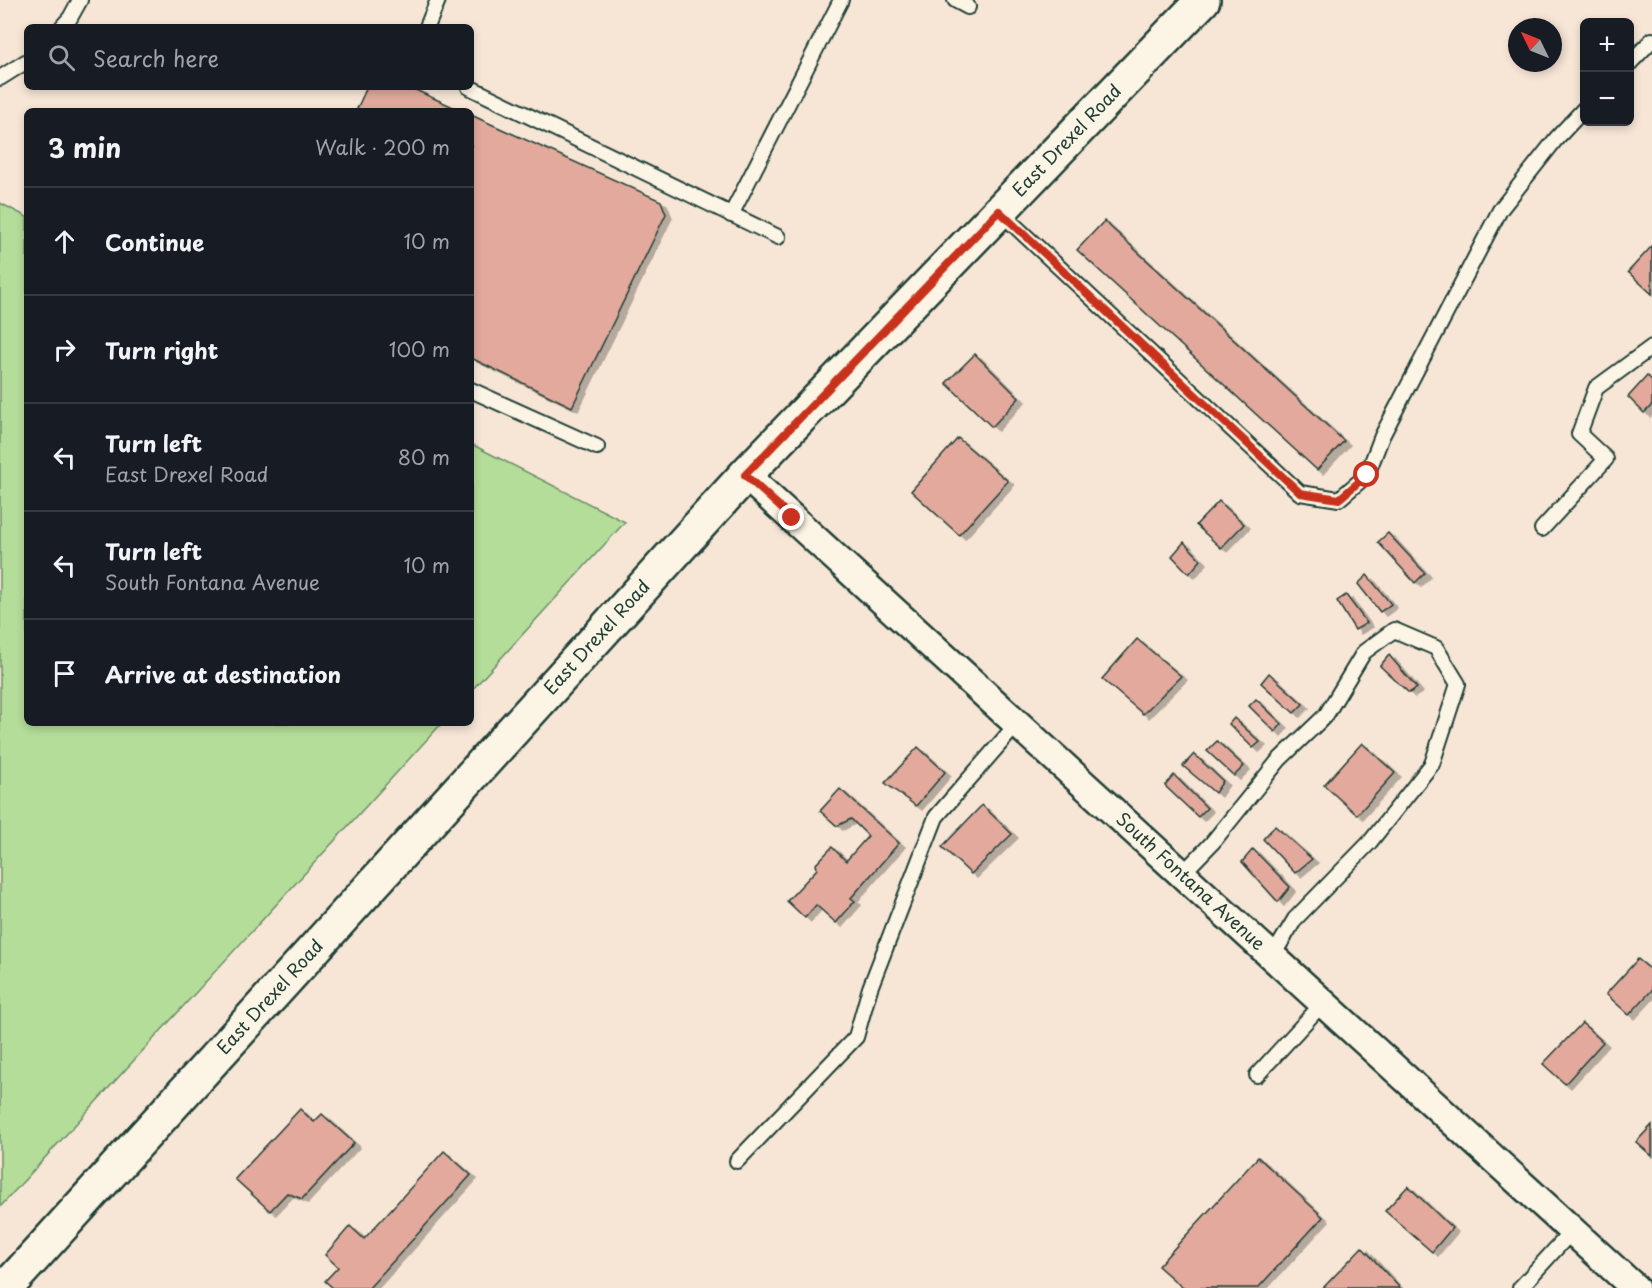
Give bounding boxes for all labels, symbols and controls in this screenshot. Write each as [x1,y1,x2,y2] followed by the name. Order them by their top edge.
[1508,18,1562,72] north arrow
[1580,18,1634,126] map controls
[1580,18,1634,72] button: +
[24,24,474,90] search box
[45,41,78,74] icon: search
[93,41,219,74] text: Search here
[1580,72,1634,126] button: −
[1005,77,1127,202] street label: East Drexel Road
[48,128,121,167] text: 3 min
[315,132,450,162] text: Walk · 200 m
[48,225,81,258] icon: ahead
[105,225,204,258] text: Continue
[403,226,450,256] text: 10 m
[48,333,81,366] icon: right
[105,333,218,366] text: Turn right
[389,334,450,364] text: 100 m
[105,426,202,459] text: Turn left
[48,441,81,474] icon: left
[398,442,450,472] text: 80 m
[105,459,268,489] text: East Drexel Road
[1353,461,1379,487] route start
[778,504,804,530] route end
[105,534,202,567] text: Turn left
[48,549,81,582] icon: left
[403,550,450,580] text: 10 m
[105,567,320,597] text: South Fontana Avenue
[537,573,656,700] street label: East Drexel Road
[48,657,81,690] icon: arrive
[105,657,341,690] text: Arrive at destination
[1111,805,1272,956] street label: South Fontana Avenue
[210,933,329,1060] street label: East Drexel Road

